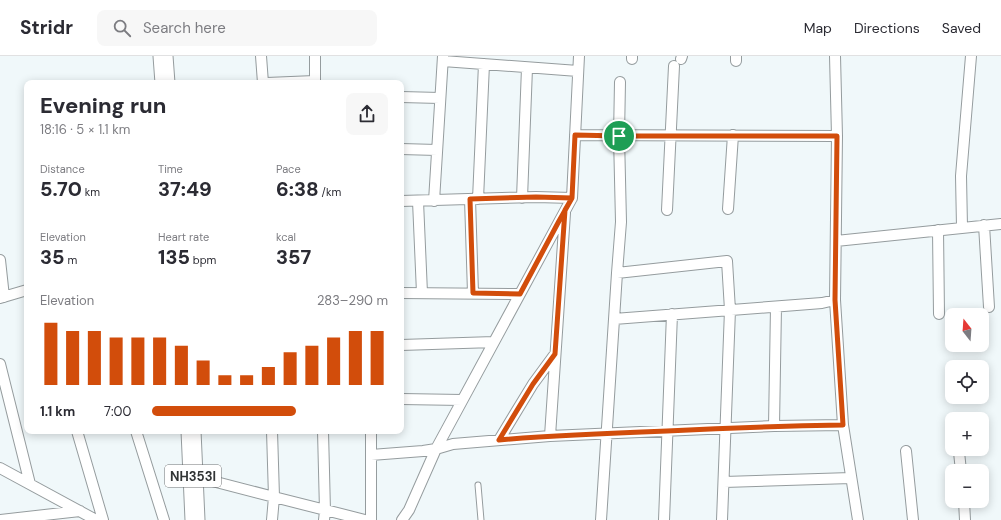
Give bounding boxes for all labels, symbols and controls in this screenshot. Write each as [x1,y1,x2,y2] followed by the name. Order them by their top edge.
[97,10,377,46] search box
[20,15,73,40] text: Stridr
[111,17,133,39] icon: search
[143,18,226,38] text: Search here
[804,19,832,37] text: Map
[854,19,920,37] text: Directions
[942,19,981,37] text: Saved
[40,91,166,120] text: Evening run
[346,93,388,135] button: share
[602,119,636,153] pin
[40,121,130,138] text: 18:16 · 5 × 1.1 km
[608,125,630,147] icon: arrive
[40,162,85,176] text: Distance
[158,162,183,176] text: Time
[276,162,301,176] text: Pace
[40,176,82,202] text: 5.70
[158,176,212,202] text: 37:49
[276,176,319,202] text: 6:38
[82,185,100,199] text: km
[319,185,341,199] text: /km
[40,230,86,244] text: Elevation
[158,230,209,244] text: Heart rate
[276,230,296,244] text: kcal
[40,244,65,270] text: 35
[158,244,190,270] text: 135
[276,244,311,270] text: 357
[65,253,77,267] text: m
[190,253,216,267] text: bpm
[40,292,94,309] text: Elevation
[317,292,388,309] text: 283–290 m
[945,308,989,352] north arrow
[945,308,989,508] map controls
[945,360,989,404] button: locate
[40,403,75,420] text: 1.1 km
[104,403,131,420] text: 7:00
[945,412,989,456] button: +
[945,464,989,508] button: −
[165,465,221,487] road number: NH353I

